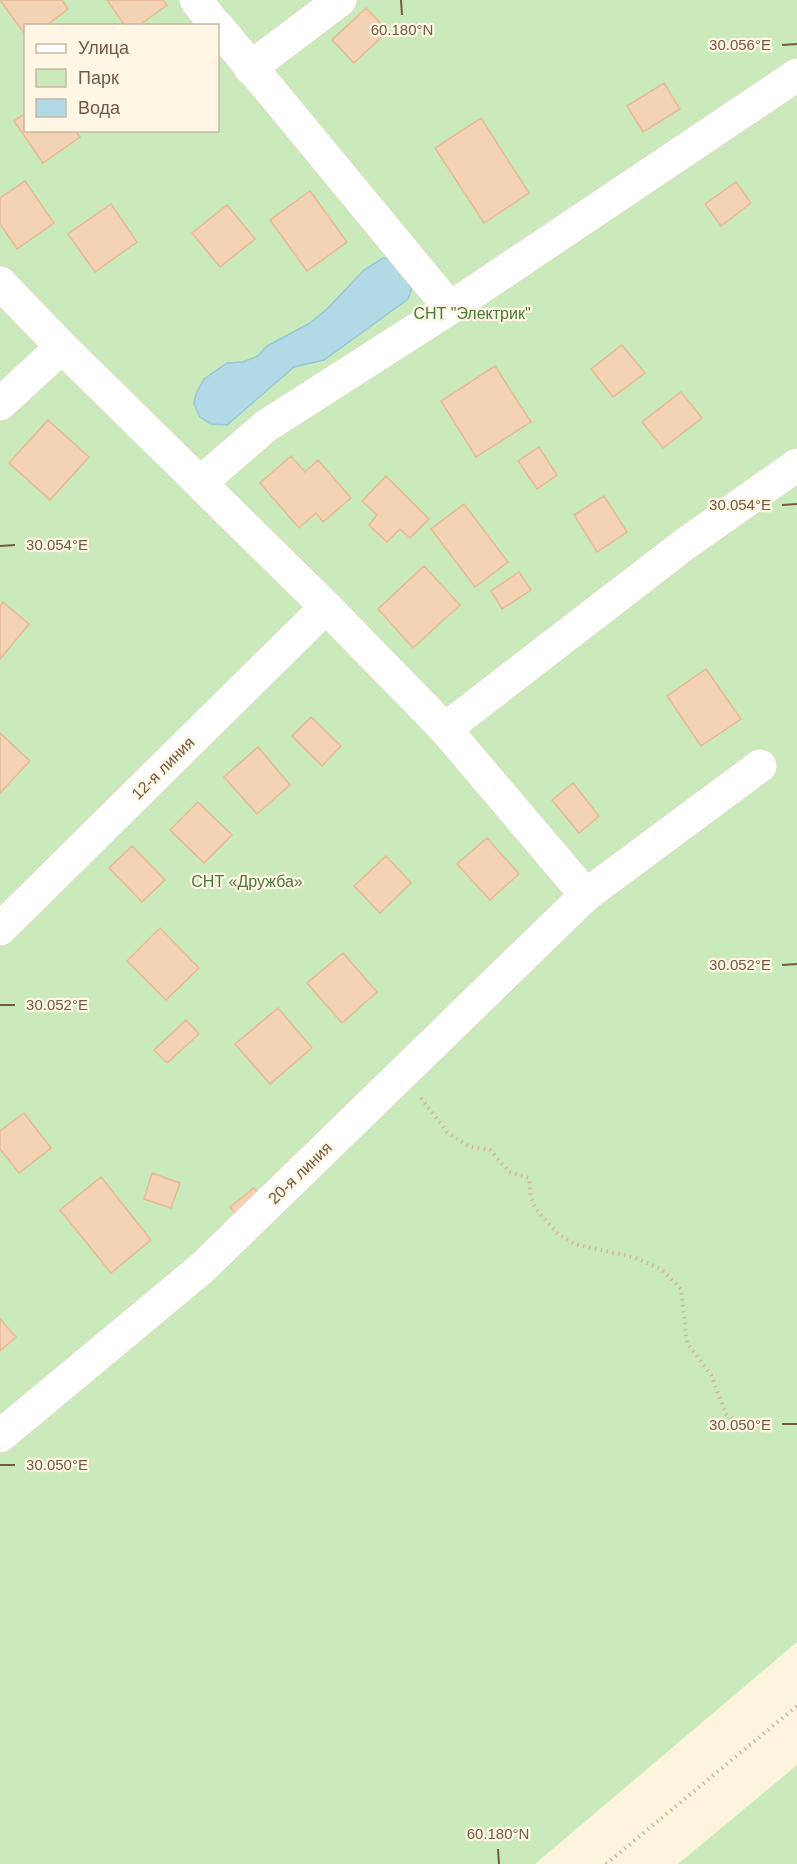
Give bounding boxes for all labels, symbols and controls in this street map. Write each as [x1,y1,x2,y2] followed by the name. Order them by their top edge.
[371,21,433,38] text: 60.180°N
[24,24,219,132] legend
[709,36,771,53] text: 30.056°E
[78,38,130,58] text: Улица
[78,68,119,88] text: Парк
[78,98,121,118] text: Вода
[413,305,531,322] park label: СНТ "Электрик"
[709,496,771,513] text: 30.054°E
[26,536,88,553] text: 30.054°E
[128,733,198,803] street label: 12-я линия
[191,873,303,890] park label: СНТ «Дружба»
[709,956,771,973] text: 30.052°E
[26,996,88,1013] text: 30.052°E
[265,1139,335,1207] street label: 20-я линия
[709,1416,771,1433] text: 30.050°E
[26,1456,88,1473] text: 30.050°E
[467,1825,529,1842] text: 60.180°N

